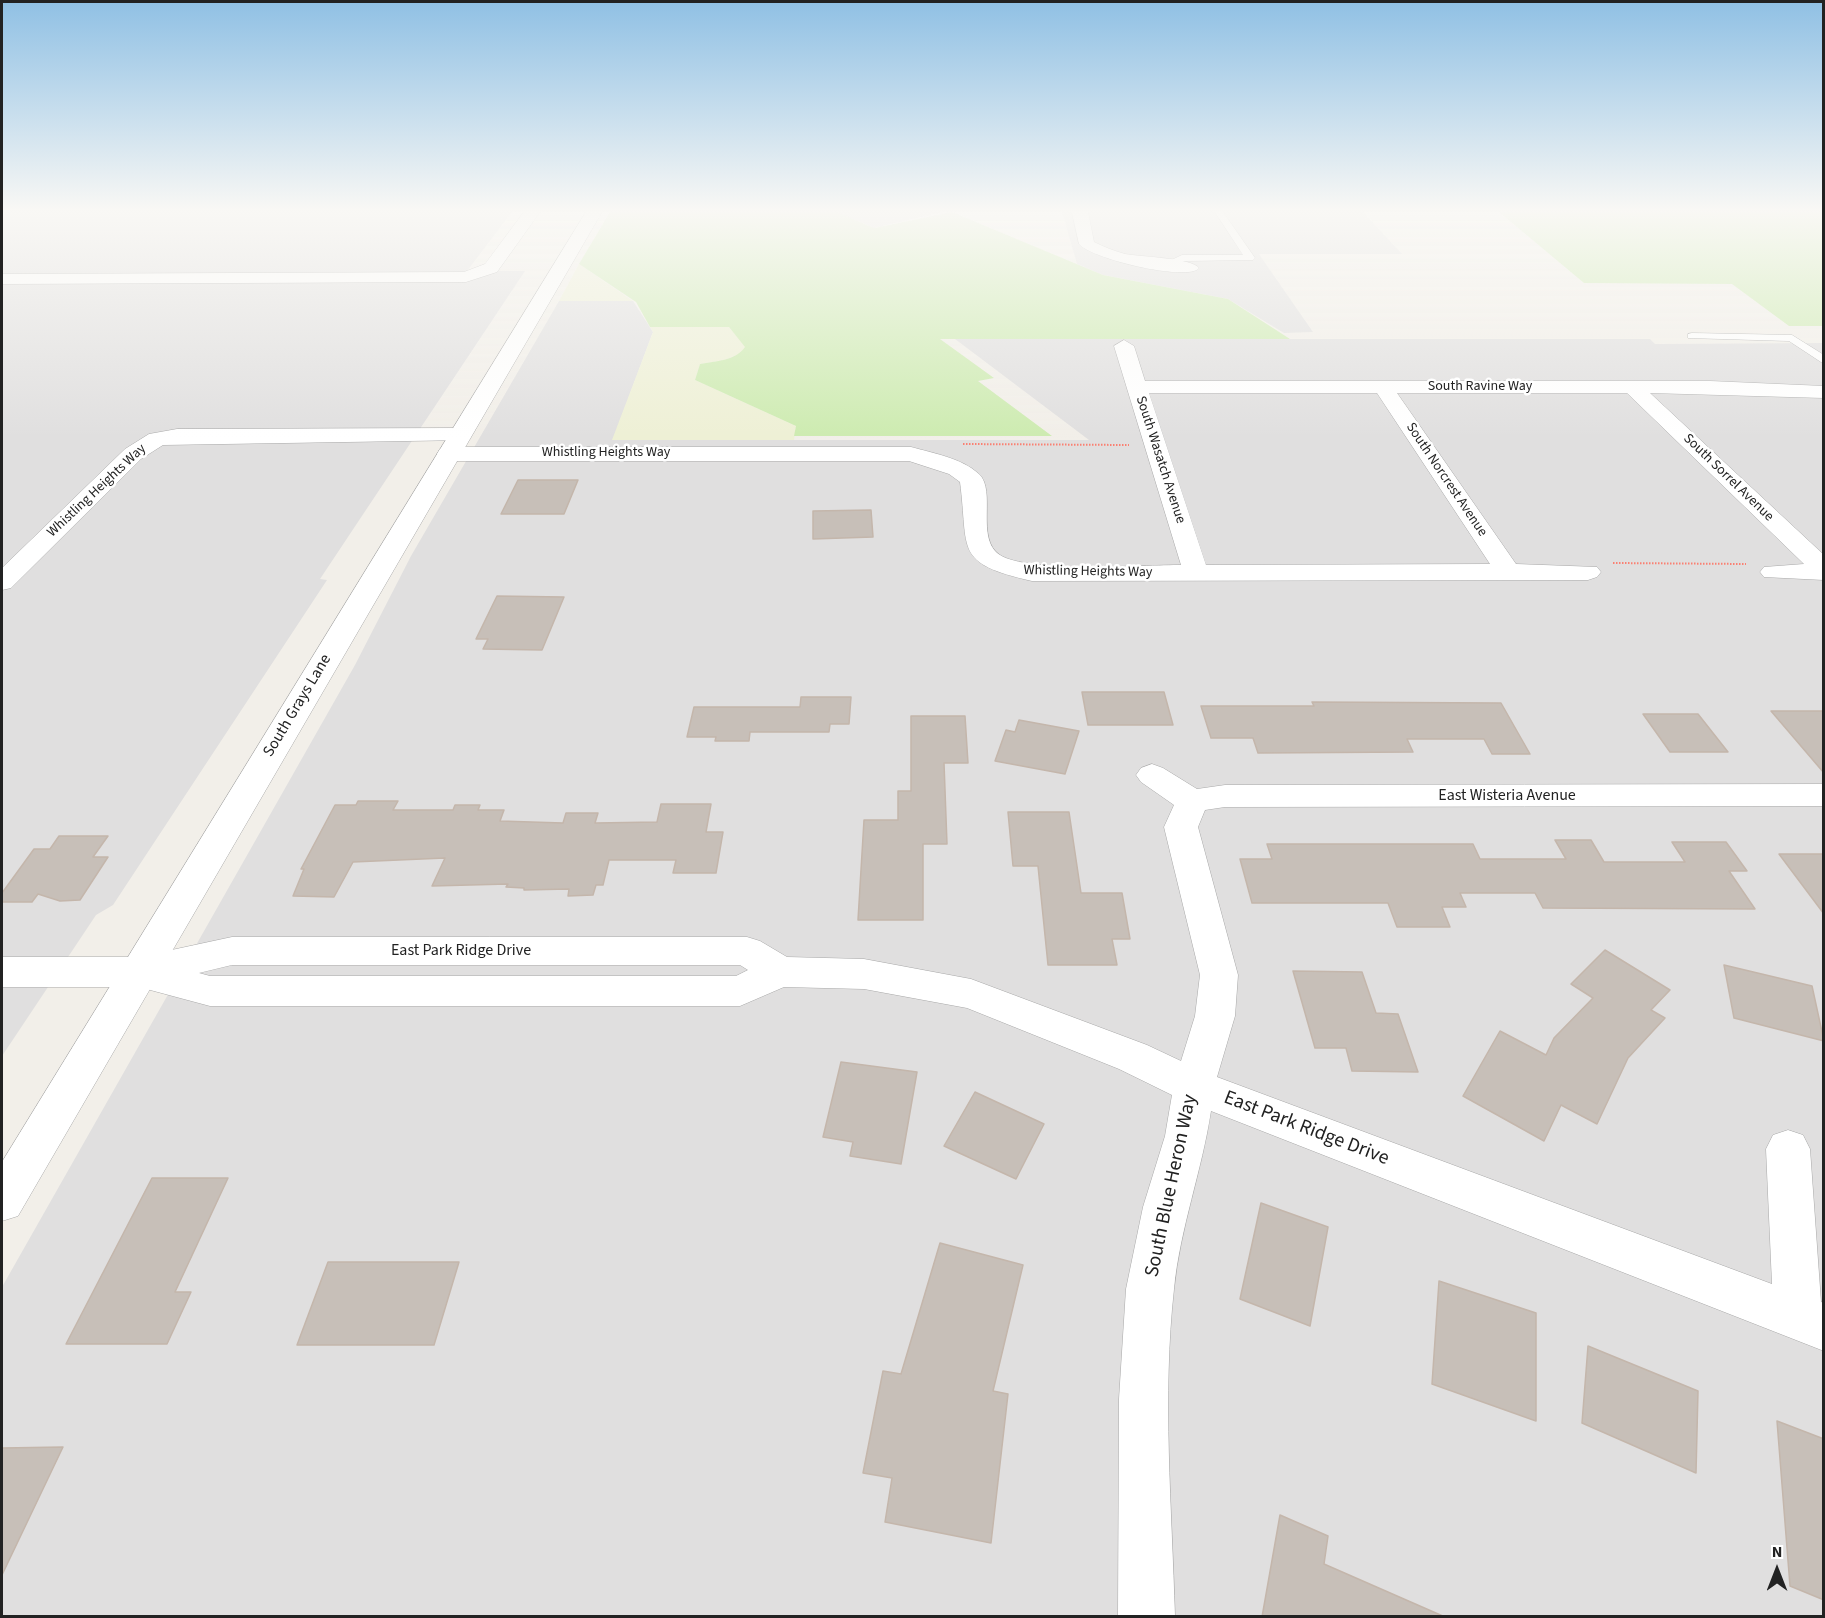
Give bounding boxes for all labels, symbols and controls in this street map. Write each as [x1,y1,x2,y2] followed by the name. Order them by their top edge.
[1428,379,1532,395] street label: South Ravine Way
[1131,394,1189,526] street label: South Wasatch Avenue
[1402,420,1490,540] street label: South Norcrest Avenue
[1679,431,1777,525] street label: South Sorrel Avenue
[44,441,150,541] street label: Whistling Heights Way
[542,445,670,461] street label: Whistling Heights Way
[1024,562,1152,582] street label: Whistling Heights Way
[260,651,336,761] street label: South Grays Lane
[1438,786,1576,806] street label: East Wisteria Avenue
[391,941,531,961] street label: East Park Ridge Drive
[1220,1086,1392,1172] street label: East Park Ridge Drive
[1141,1093,1203,1279] street label: South Blue Heron Way
[1747,1540,1807,1600] north arrow
[1772,1541,1782,1563] text: N

